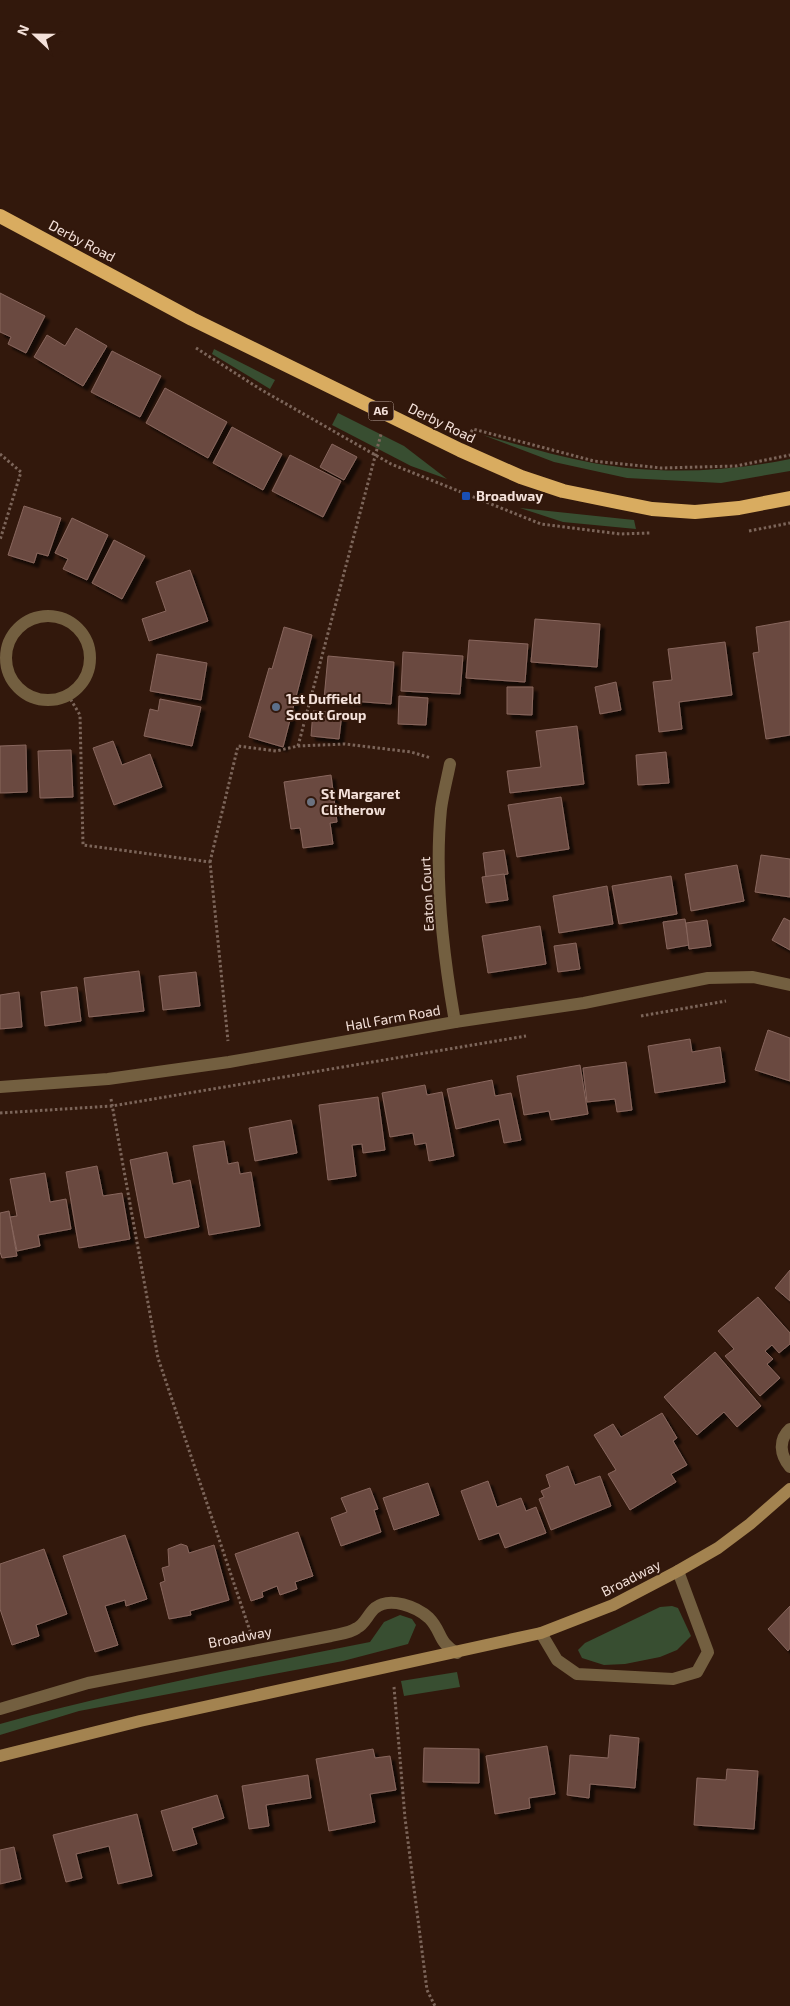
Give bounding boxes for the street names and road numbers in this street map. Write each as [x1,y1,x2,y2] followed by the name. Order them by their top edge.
[46,216,118,265] street label: Derby Road
[406,399,479,446] street label: Derby Road
[368,402,394,421] road number: A6
[416,856,437,932] street label: Eaton Court
[344,1001,442,1034] street label: Hall Farm Road
[598,1555,664,1600] street label: Broadway
[207,1622,274,1651] street label: Broadway

